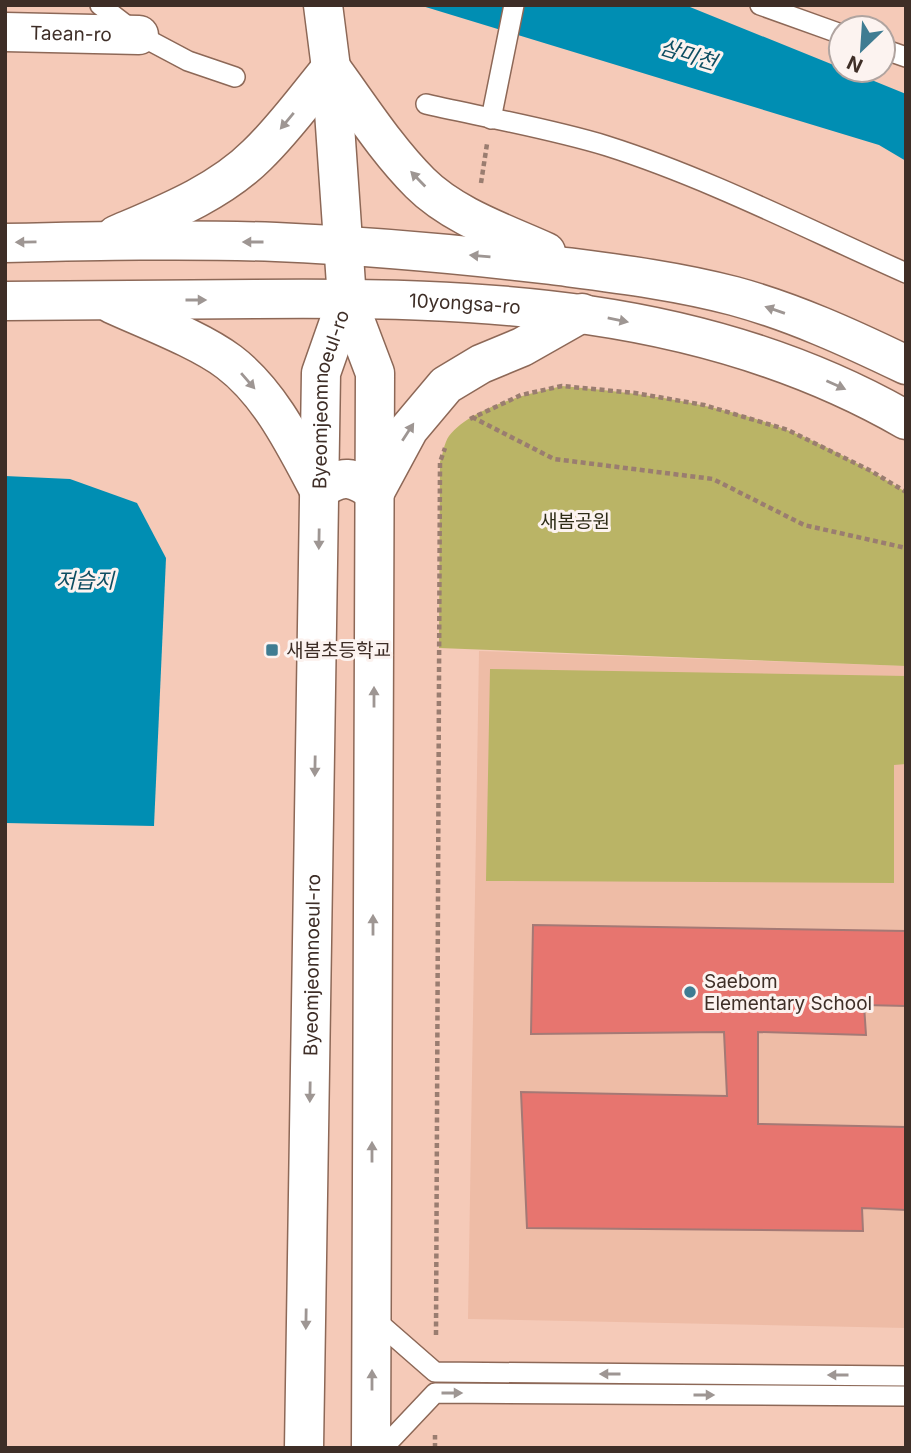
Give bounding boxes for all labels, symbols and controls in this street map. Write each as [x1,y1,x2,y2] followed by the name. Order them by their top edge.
[827,14,897,84] north arrow
[30,22,112,46] street label: Taean-ro
[657,34,722,76] water label: 삼미천
[844,50,866,77] text: N
[280,112,295,129] one-way arrow
[410,171,426,188] one-way arrow
[242,236,264,248] one-way arrow
[14,237,36,248] one-way arrow
[469,251,491,262] one-way arrow
[409,289,522,319] street label: 10yongsa-ro
[185,294,207,306] one-way arrow
[765,304,786,315] one-way arrow
[308,307,354,489] street label: Byeomjeomnoeul-ro
[607,314,629,325] one-way arrow
[240,372,256,390] one-way arrow
[825,380,846,391] one-way arrow
[401,423,415,441] one-way arrow
[540,510,610,533] park label: 새봄공원
[313,528,324,550] one-way arrow
[56,568,116,593] water label: 저습지
[286,639,391,662] place label: 새봄초등학교
[264,642,280,658] marker: 새봄초등학교
[368,686,380,708] one-way arrow
[309,755,321,777] one-way arrow
[299,874,325,1056] street label: Byeomjeomnoeul-ro
[367,913,379,935] one-way arrow
[704,970,872,1015] place label: Saebom Elementary School
[682,984,698,1000] marker: Saebom Elementary School
[304,1081,316,1103] one-way arrow
[366,1141,378,1163] one-way arrow
[300,1308,312,1330] one-way arrow
[366,1368,378,1390] one-way arrow
[599,1368,621,1380] one-way arrow
[826,1370,848,1381] one-way arrow
[441,1387,463,1399] one-way arrow
[693,1389,715,1401] one-way arrow

